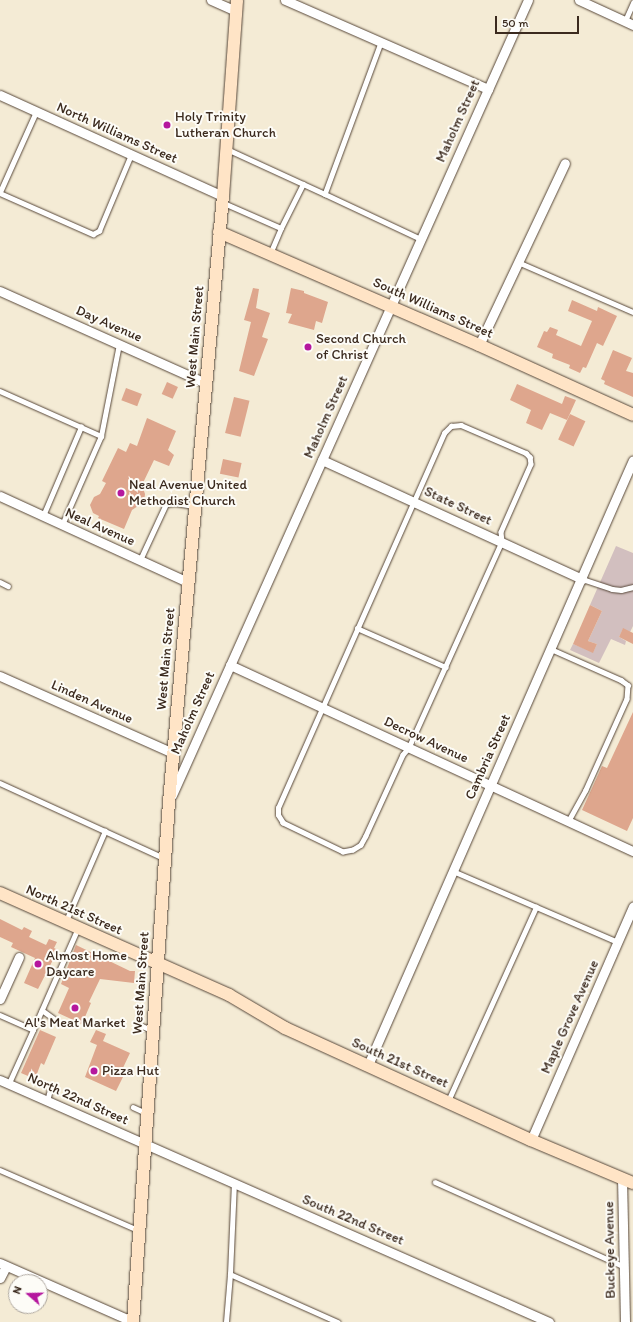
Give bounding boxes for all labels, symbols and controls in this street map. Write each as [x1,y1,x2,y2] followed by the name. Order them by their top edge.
[497,8,581,34] scale bar
[502,16,528,30] text: 50 m
[432,77,484,165] street label: Maholm Street
[54,99,180,167] street label: North Williams Street
[175,109,276,142] place label: Holy Trinity Lutheran Church
[162,120,172,130] marker: Holy Trinity Lutheran Church
[370,274,496,342] street label: South Williams Street
[182,285,208,389] street label: West Main Street
[74,302,144,346] street label: Day Avenue
[316,331,406,364] place label: Second Church of Christ
[303,342,313,352] marker: Second Church of Christ
[300,373,352,461] street label: Maholm Street
[129,477,246,510] place label: Neal Avenue United Methodist Church
[422,483,494,529] street label: State Street
[116,488,126,498] marker: Neal Avenue United Methodist Church
[63,504,137,550] street label: Neal Avenue
[153,607,179,711] street label: West Main Street
[167,669,219,757] street label: Maholm Street
[49,677,135,727] street label: Linden Avenue
[462,712,514,802] street label: Cambria Street
[381,713,471,767] street label: Decrow Avenue
[23,881,125,939] street label: North 21st Street
[129,931,153,1035] street label: West Main Street
[46,948,127,980] place label: Almost Home Daycare
[538,958,602,1076] street label: Maple Grove Avenue
[33,959,43,969] marker: Almost Home Daycare
[70,1003,80,1013] marker: Al's Meat Market
[25,1015,125,1031] place label: Al's Meat Market
[349,1034,451,1092] street label: South 21st Street
[102,1063,159,1079] place label: Pizza Hut
[89,1066,99,1076] marker: Pizza Hut
[25,1069,131,1129] street label: North 22nd Street
[300,1191,406,1249] street label: South 22nd Street
[601,1201,619,1299] street label: Buckeye Avenue
[8,1274,48,1314] north arrow
[10,1284,25,1296] text: N

